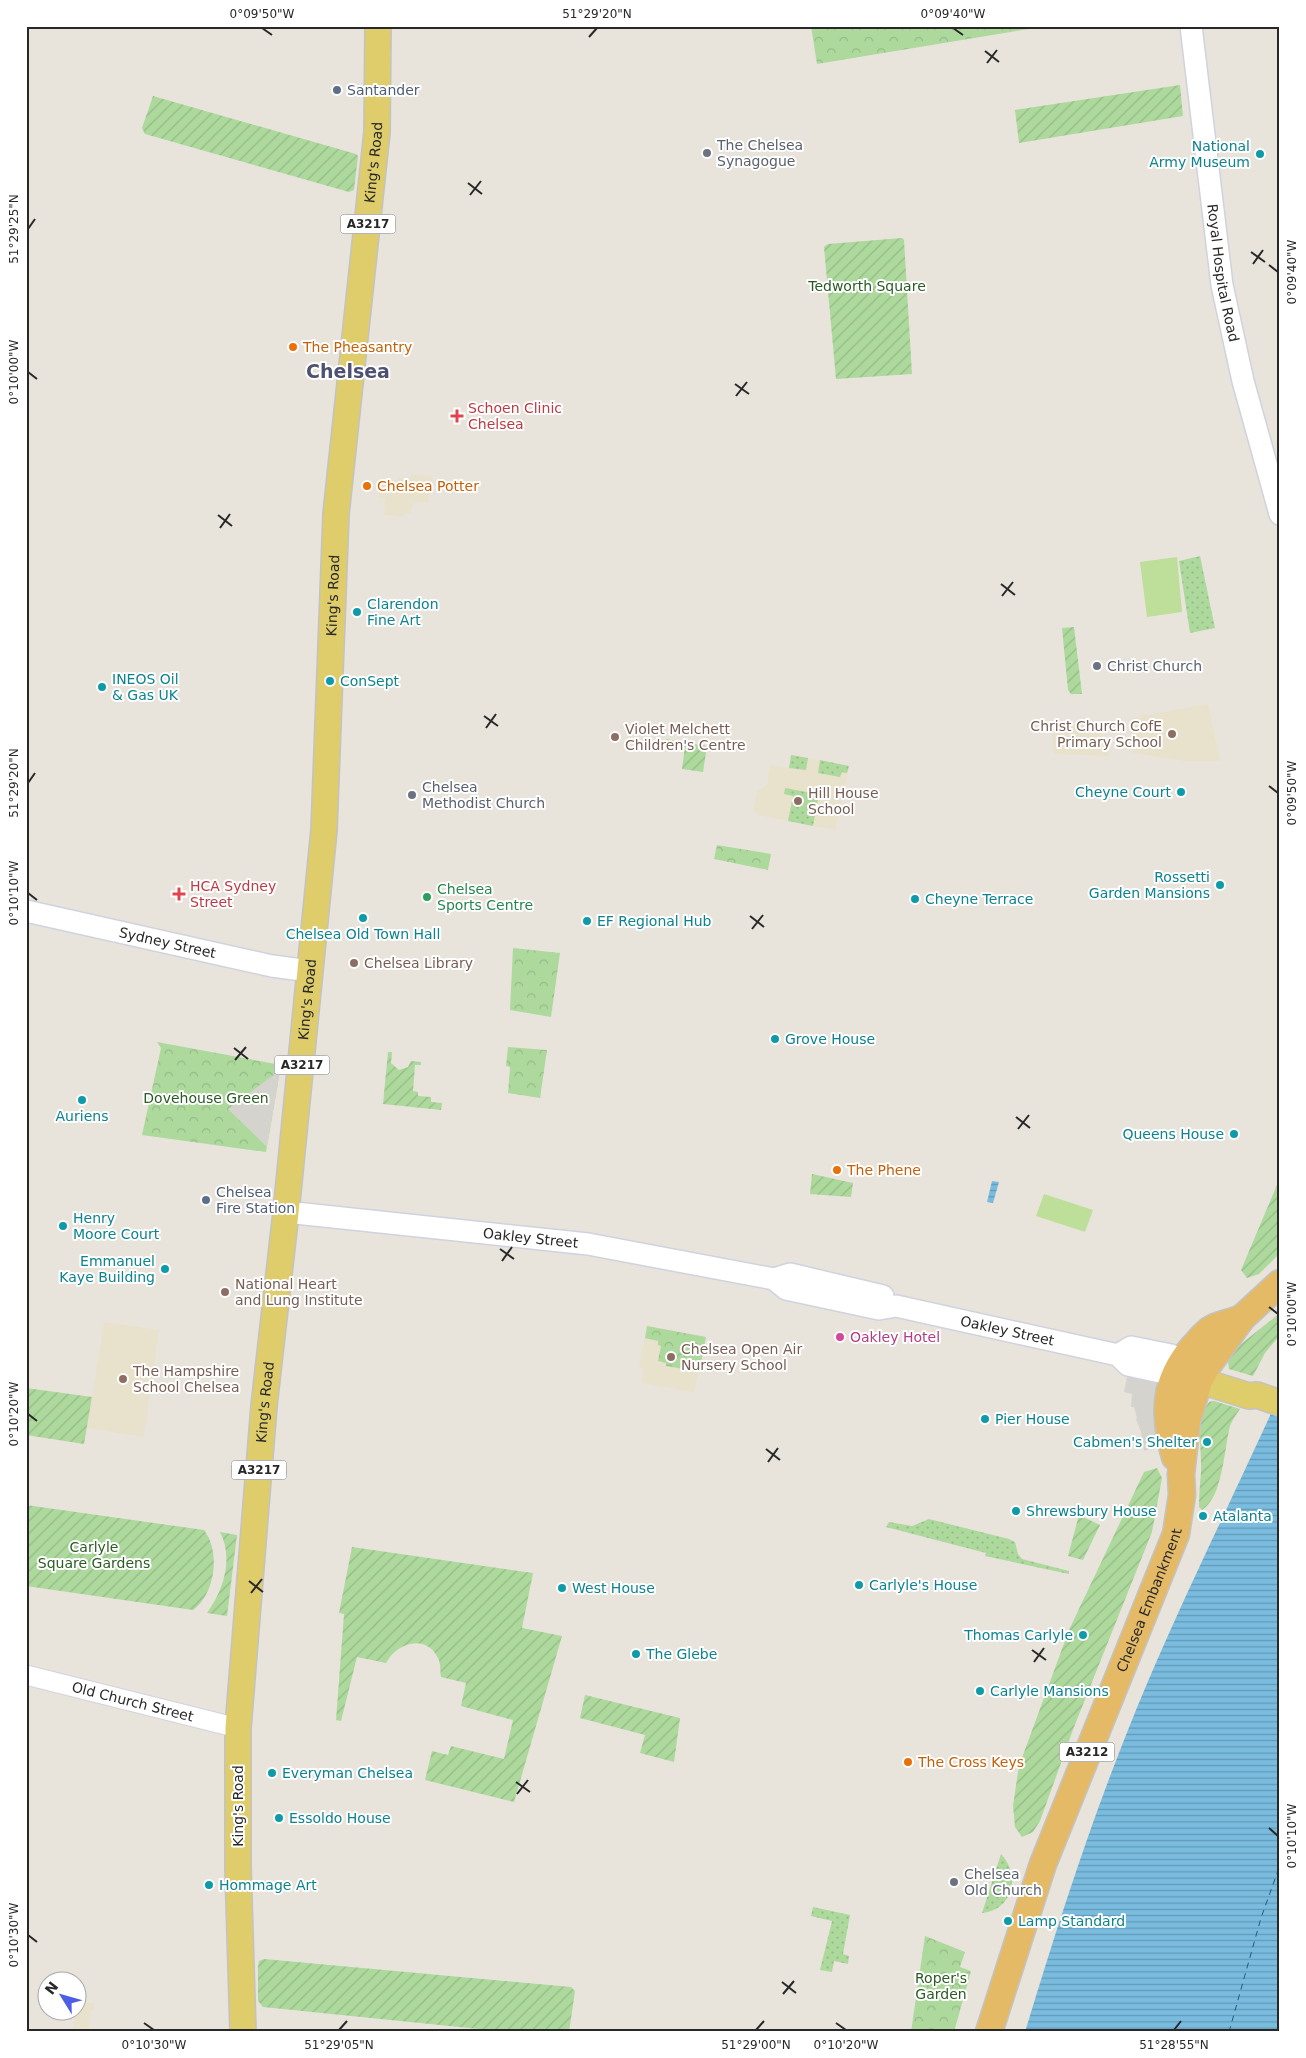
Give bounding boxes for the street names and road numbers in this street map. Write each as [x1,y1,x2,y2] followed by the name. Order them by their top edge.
[361,122,385,204] street label: King's Road
[1204,203,1242,343] street label: Royal Hospital Road
[340,214,396,233] road number: A3217
[323,554,342,637] street label: King's Road
[117,924,218,961] street label: Sydney Street
[295,958,319,1041] street label: King's Road
[274,1056,330,1074] road number: A3217
[482,1225,580,1251] street label: Oakley Street
[959,1312,1056,1349] street label: Oakley Street
[253,1361,277,1443] street label: King's Road
[232,1460,286,1480] road number: A3217
[1113,1527,1185,1674] street label: Chelsea Embankment
[70,1679,196,1725] street label: Old Church Street
[1060,1742,1114,1761] road number: A3212
[230,1765,246,1847] street label: King's Road

